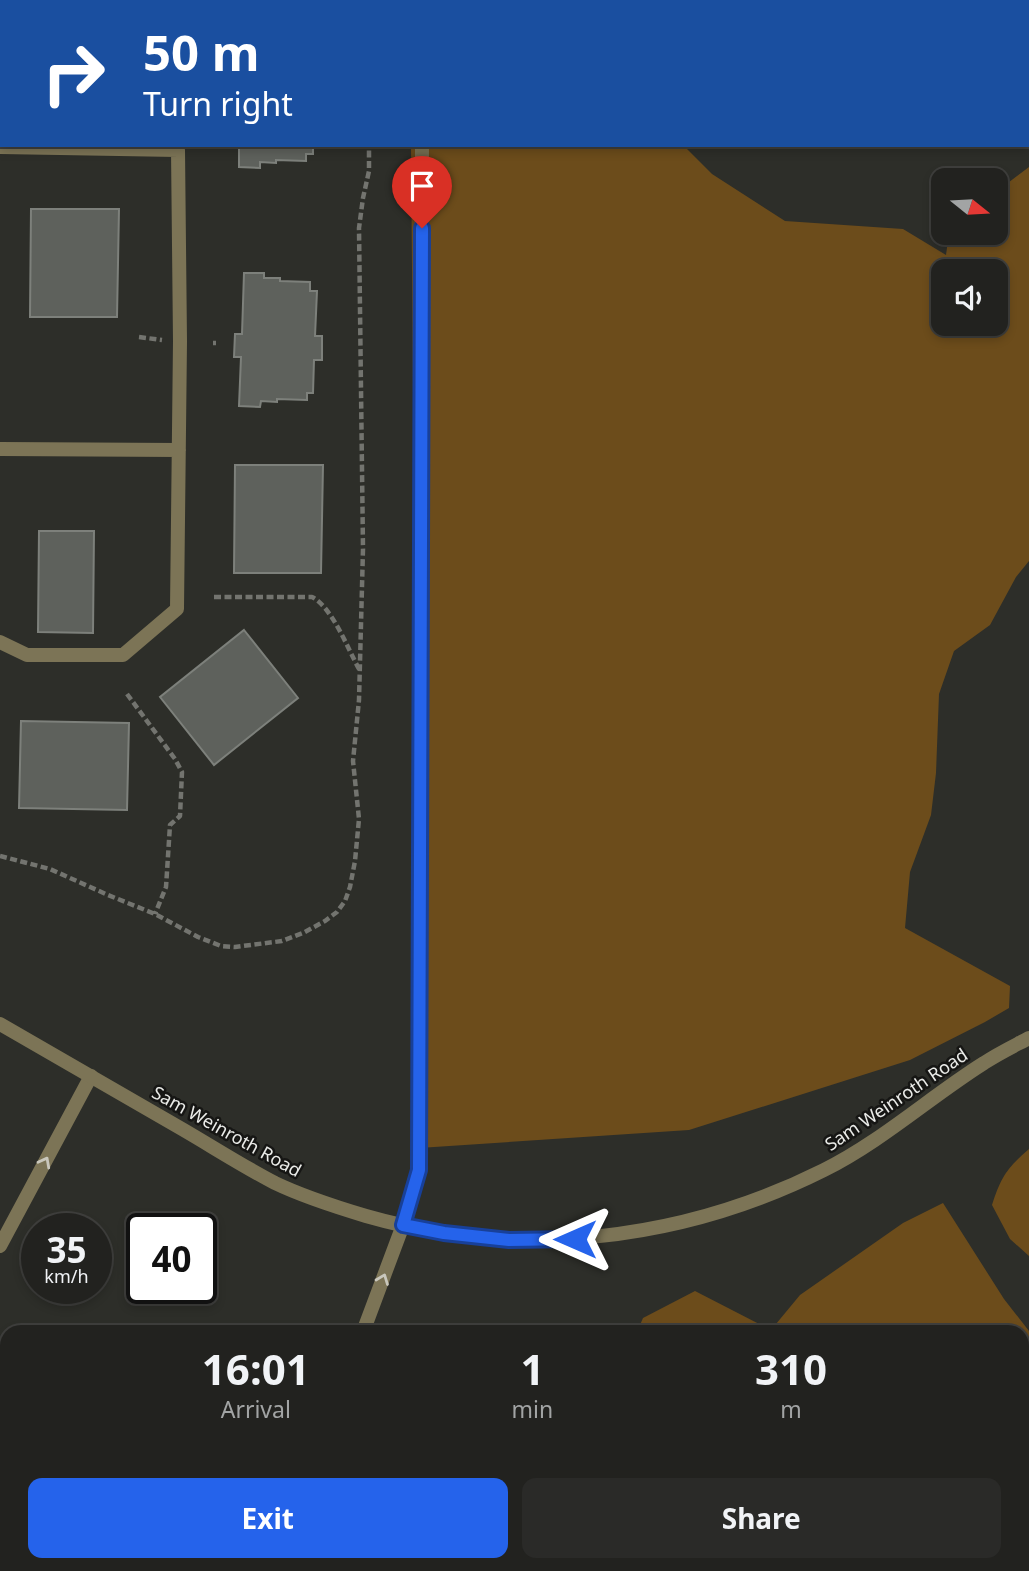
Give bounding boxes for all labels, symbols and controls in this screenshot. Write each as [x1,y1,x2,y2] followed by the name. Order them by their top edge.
[143,19,260,85] text: 50 m
[28,28,119,119] icon: right
[143,82,293,125] text: Turn right
[392,156,452,228] pin
[403,167,441,205] icon: arrive
[931,168,1008,245] north arrow
[931,168,1008,336] map controls
[931,259,1008,336] button: sound
[820,1042,972,1156] street label: Sam Weinroth Road
[148,1080,306,1182] street label: Sam Weinroth Road
[37,1157,51,1169] one-way arrow
[538,1202,612,1276] position arrow
[126,1213,217,1304] speed limit sign: 40
[46,1226,87,1273] text: 35
[44,1264,89,1288] text: km/h
[375,1273,389,1285] one-way arrow
[202,1340,310,1397] text: 16:01
[520,1340,544,1397] text: 1
[755,1340,827,1397] text: 310
[221,1393,291,1425] text: Arrival
[512,1393,553,1425] text: min
[780,1393,802,1425] text: m
[28,1478,508,1558] button: Exit
[522,1478,1001,1558] button: Share

